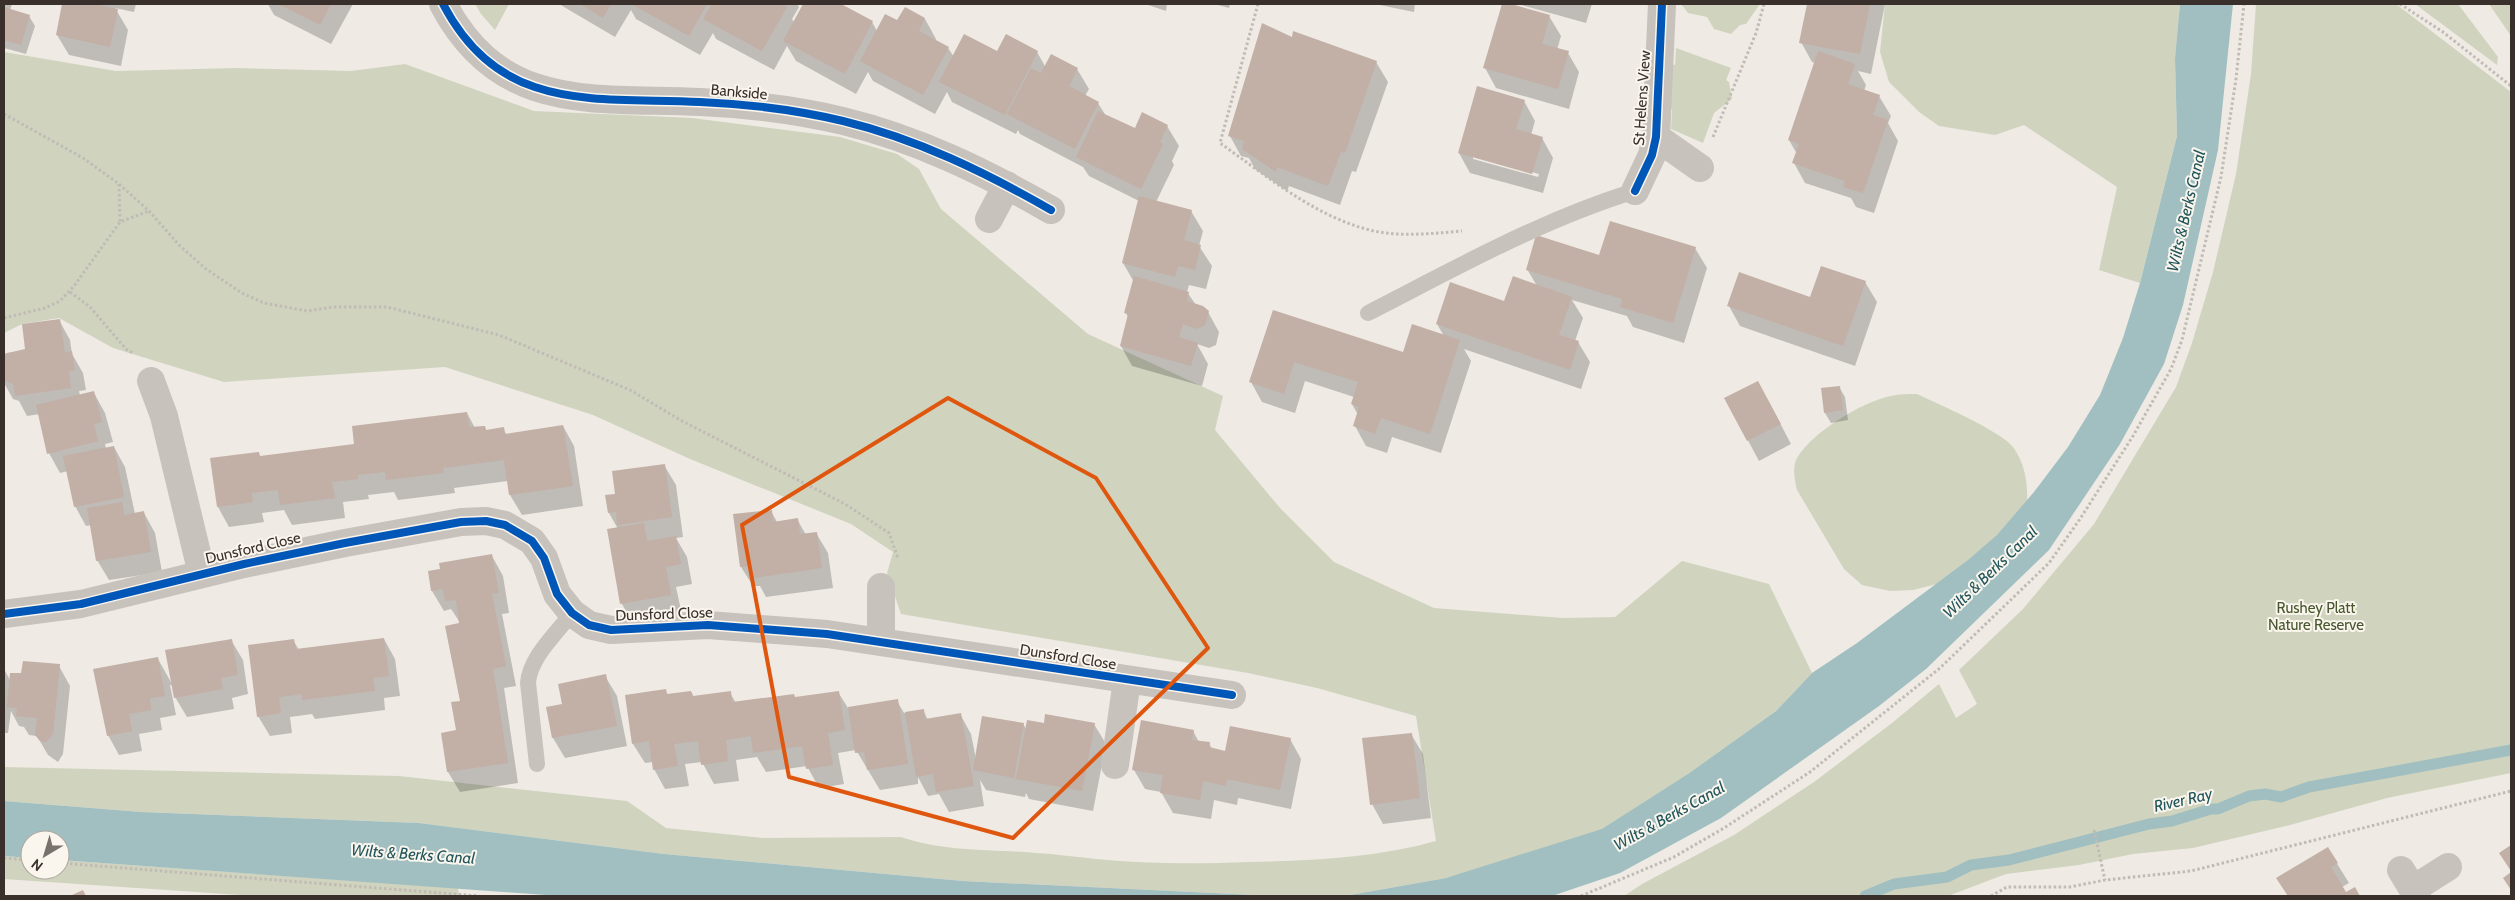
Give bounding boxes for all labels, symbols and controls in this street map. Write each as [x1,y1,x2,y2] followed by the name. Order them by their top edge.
[1630,50,1654,146] street label: St Helens View
[710,81,768,103] street label: Bankside
[2163,148,2209,274] water label: Wilts & Berks Canal
[1939,522,2041,622] water label: Wilts & Berks Canal
[204,528,303,568] street label: Dunsford Close
[2268,599,2364,634] park label: Rushey Platt Nature Reserve
[615,603,713,625] street label: Dunsford Close
[1018,640,1118,674] street label: Dunsford Close
[1610,777,1728,854] water label: Wilts & Berks Canal
[2152,784,2215,816] water label: River Ray
[20,830,70,880] north arrow
[350,840,476,868] water label: Wilts & Berks Canal
[28,855,46,875] text: N

